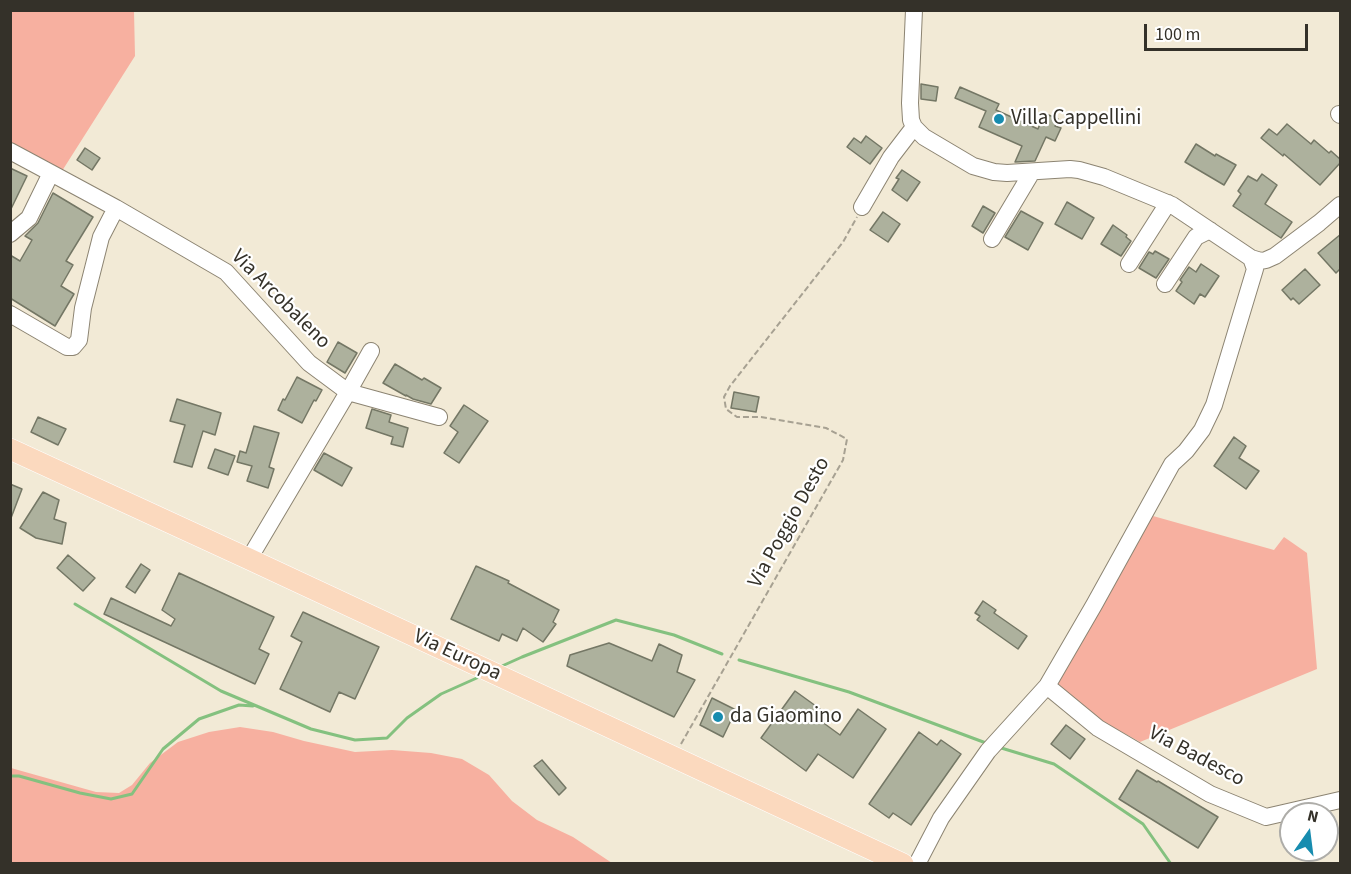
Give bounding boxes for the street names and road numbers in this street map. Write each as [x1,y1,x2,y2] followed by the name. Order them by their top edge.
[225,245,335,355] street label: Via Arcobaleno
[744,453,836,593] street label: Via Poggio Desto
[409,625,505,687] street label: Via Europa
[1144,721,1248,793] street label: Via Badesco

